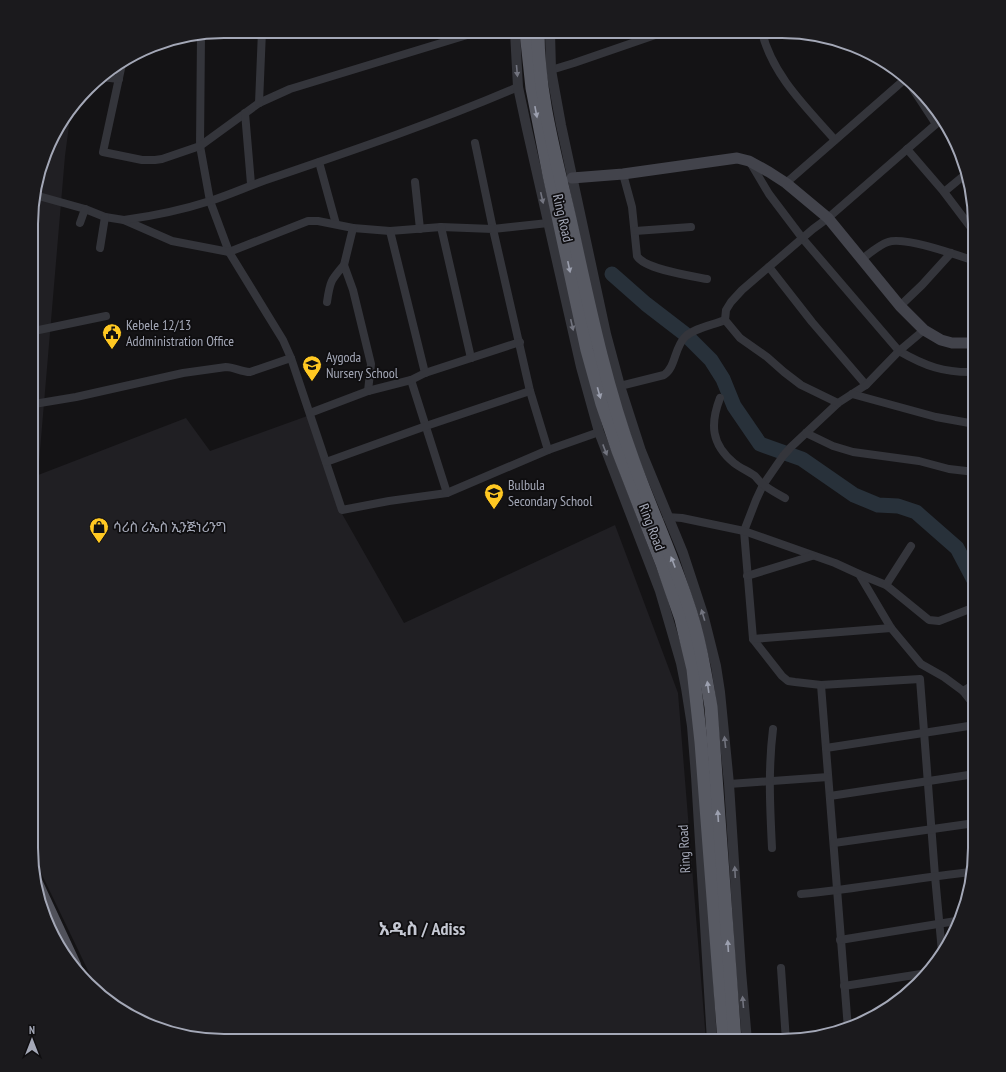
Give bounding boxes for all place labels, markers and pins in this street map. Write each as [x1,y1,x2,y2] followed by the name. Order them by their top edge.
[126,316,234,350] place label: Kebele 12/13 Addministration Office
[101,322,123,350] public building icon: Kebele 12/13 Addministration Office
[326,348,399,382] place label: Aygoda Nursery School
[301,354,323,382] school or university icon: Aygoda Nursery School
[508,476,593,510] place label: Bulbula Secondary School
[483,482,505,510] school or university icon: Bulbula Secondary School
[88,516,110,544] shop icon: ሳሪስ ሪኤስ ኢንጅነሪንግ
[113,518,227,536] place label: ሳሪስ ሪኤስ ኢንጅነሪንግ

